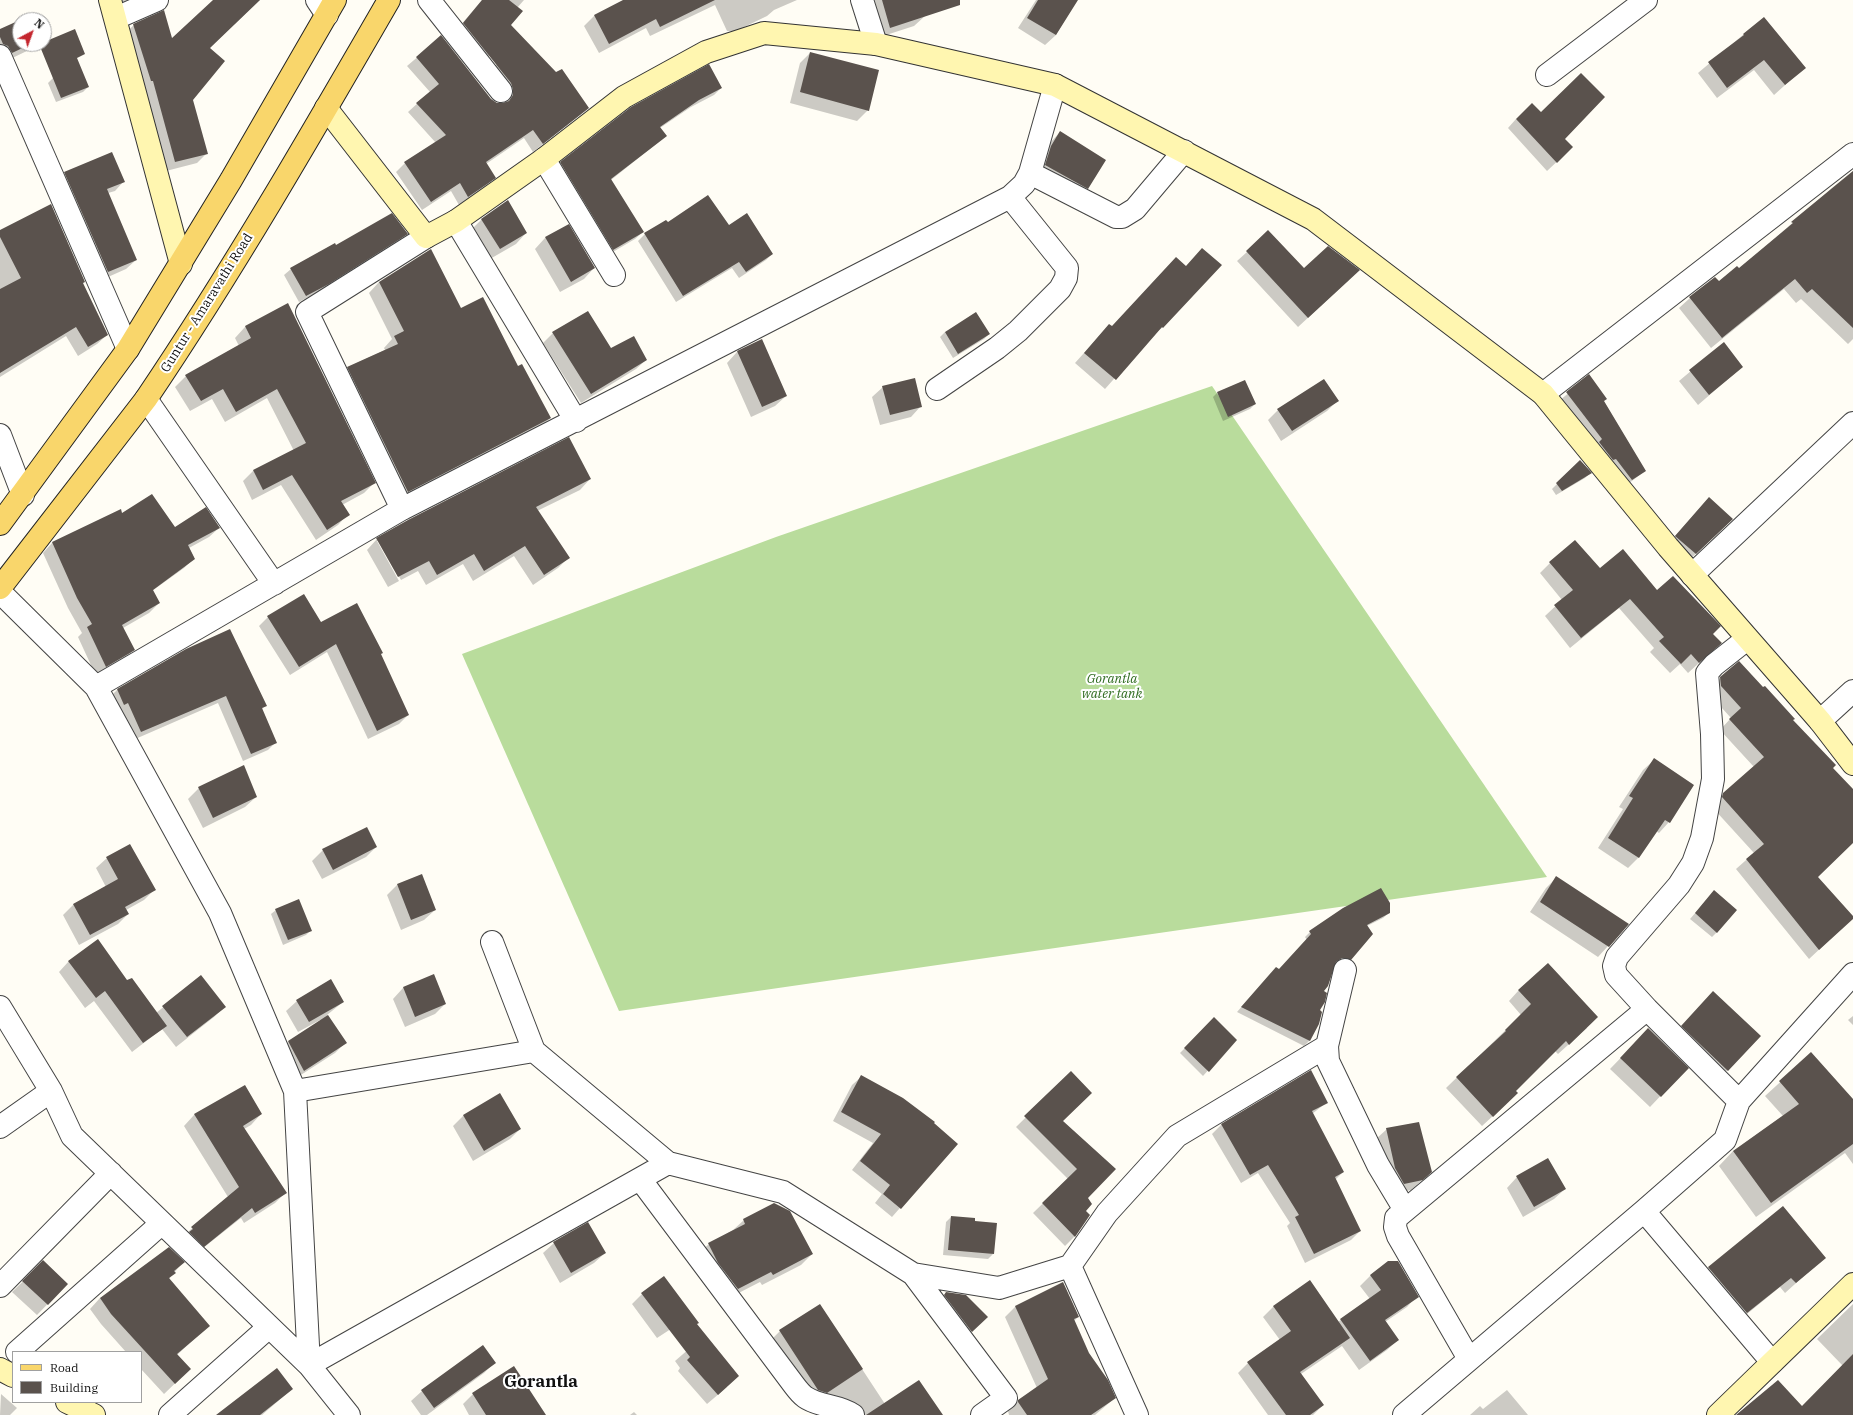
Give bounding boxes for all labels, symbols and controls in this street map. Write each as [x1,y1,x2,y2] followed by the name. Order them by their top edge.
[12,12,52,52] north arrow
[31,16,47,32] text: N
[158,231,256,375] street label: Guntur - Amaravathi Road
[1082,671,1142,702] park label: Gorantla water tank
[12,1351,142,1403] legend
[50,1360,79,1375] text: Road
[504,1372,578,1392] district label: Gorantla
[50,1380,98,1395] text: Building

